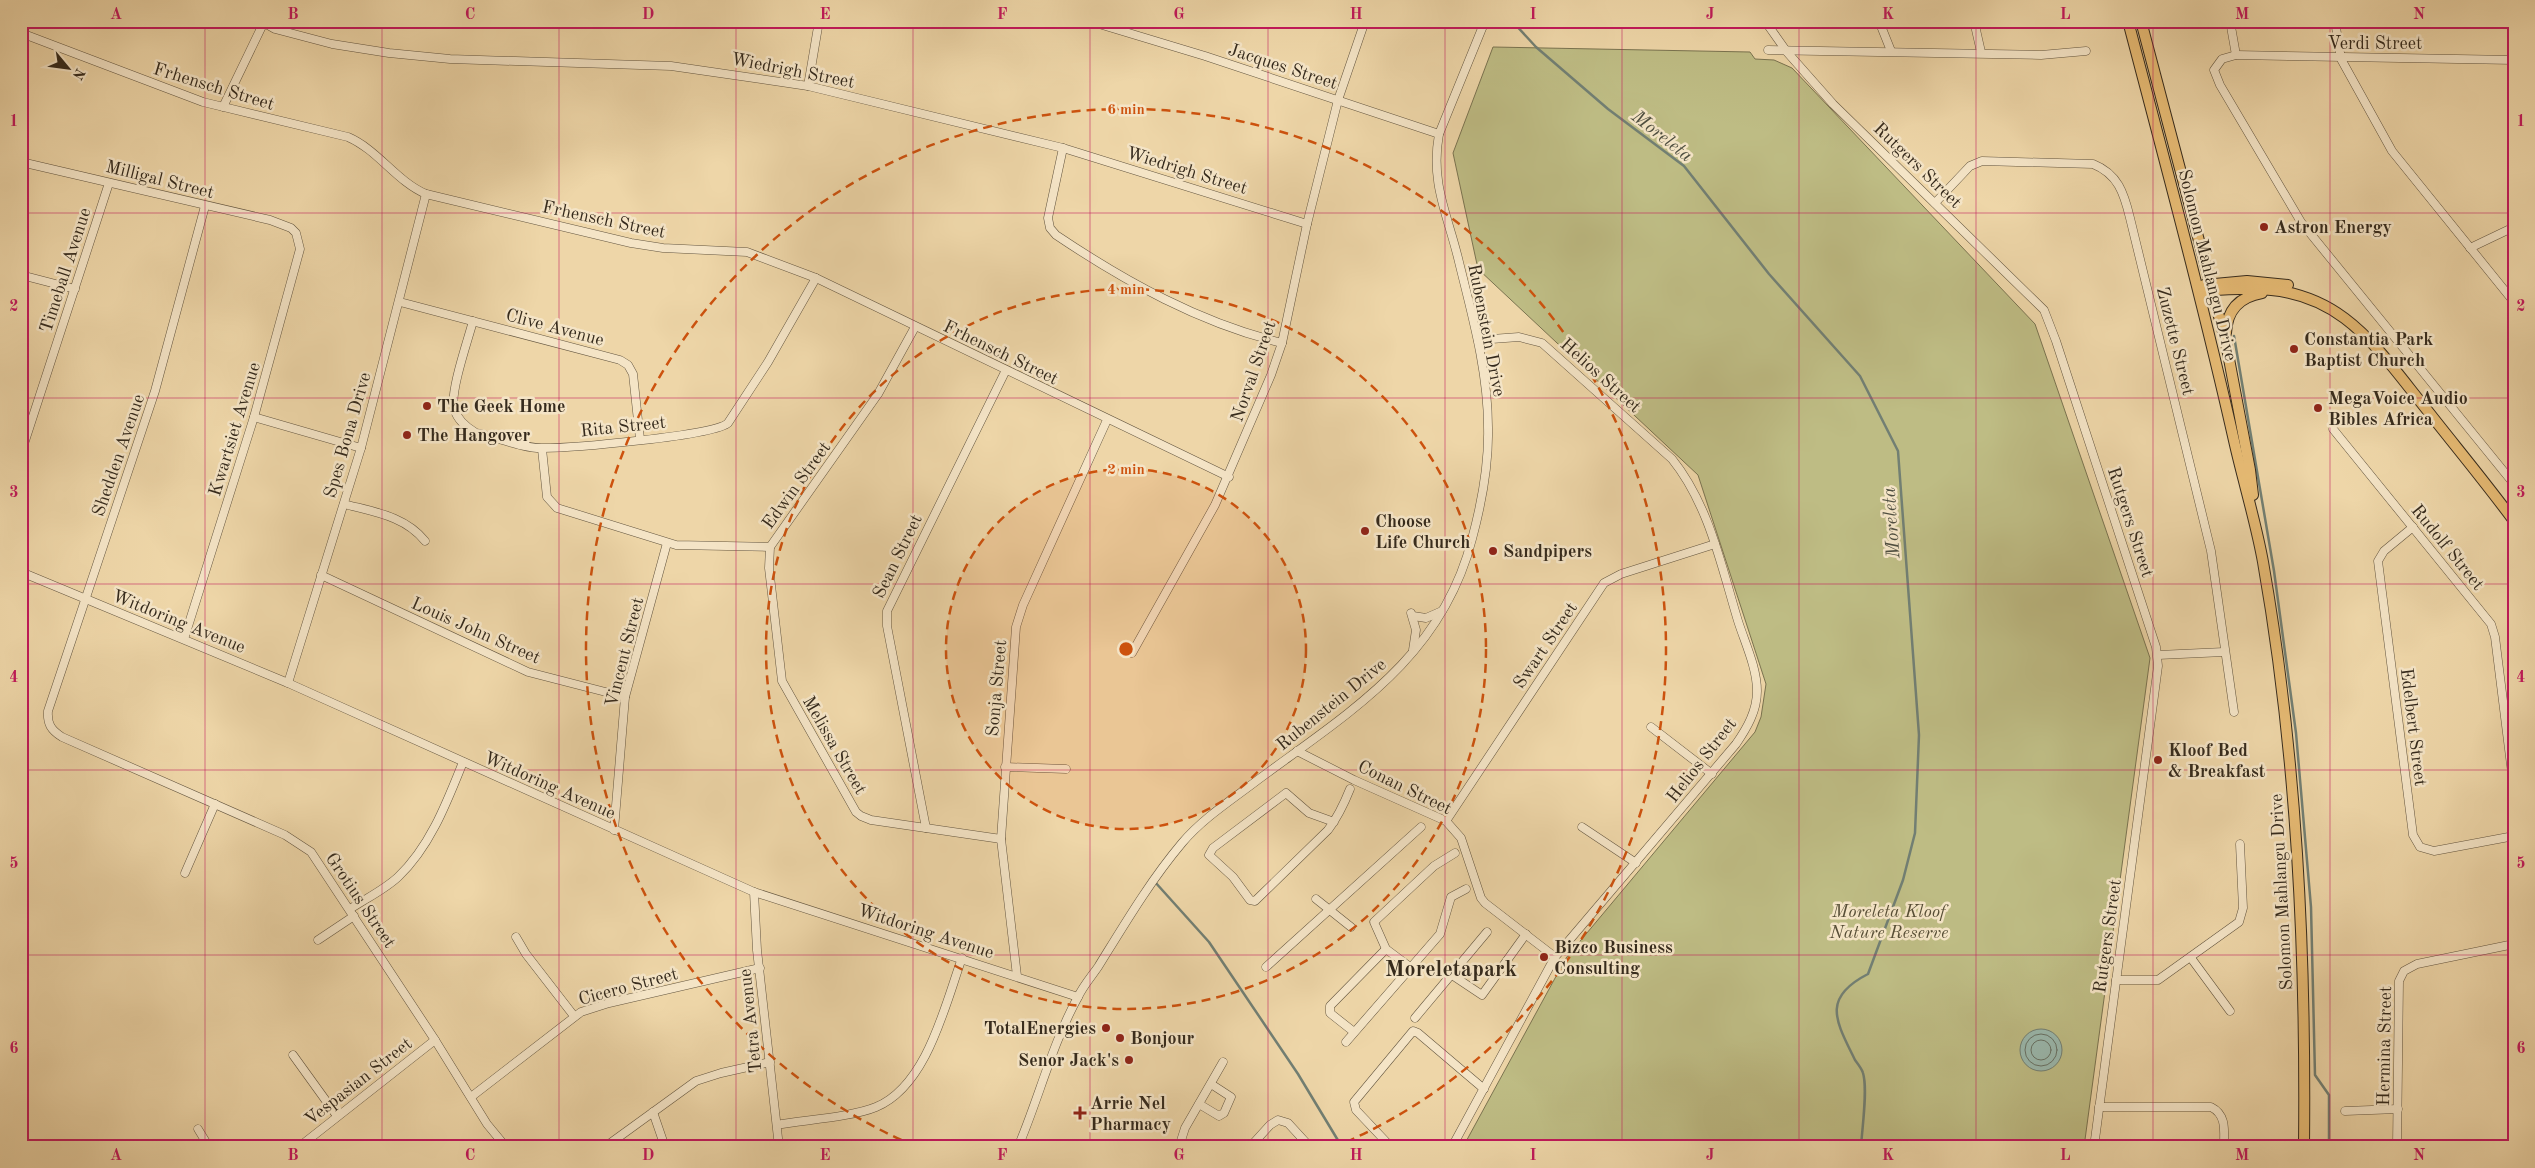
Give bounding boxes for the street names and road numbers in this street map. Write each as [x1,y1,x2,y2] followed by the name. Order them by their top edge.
[2328,35,2422,53] street label: Verdi Street
[1226,41,1340,93] street label: Jacques Street
[730,50,856,92] street label: Wiedrigh Street
[151,60,276,114] street label: Frhensch Street
[1870,119,1965,212] street label: Rutgers Street
[1124,144,1249,198] street label: Wiedrigh Street
[104,158,216,202] street label: Milligal Street
[2175,168,2240,363] street label: Solomon Mahlangu Drive
[541,198,667,242] street label: Frhensch Street
[37,206,95,335] street label: Timeball Avenue
[1464,262,1508,398] street label: Rubenstein Drive
[2153,285,2197,397] street label: Zuzette Street
[504,306,606,350] street label: Clive Avenue
[940,317,1061,389] street label: Frhensch Street
[1228,318,1280,424] street label: Norval Street
[1557,335,1644,416] street label: Helios Street
[206,360,264,498] street label: Kwartsiet Avenue
[321,370,375,500] street label: Spes Bona Drive
[90,392,148,519] street label: Shedden Avenue
[580,414,667,440] street label: Rita Street
[759,439,834,533] street label: Edwin Street
[2104,465,2156,580] street label: Rutgers Street
[2407,501,2487,594] street label: Rudolf Street
[870,512,926,601] street label: Sean Street
[110,587,248,657] street label: Witdoring Avenue
[408,594,543,667] street label: Louis John Street
[603,595,647,709] street label: Vincent Street
[1510,599,1581,692] street label: Swart Street
[984,639,1010,737] street label: Sonja Street
[1274,655,1390,754] street label: Rubenstein Drive
[2397,667,2429,787] street label: Edelbert Street
[799,693,870,798] street label: Melissa Street
[1663,715,1740,806] street label: Helios Street
[481,749,618,823] street label: Witdoring Avenue
[1355,757,1454,818] street label: Conan Street
[2268,793,2296,991] street label: Solomon Mahlangu Drive
[322,850,399,951] street label: Grotius Street
[2091,878,2125,994] street label: Rutgers Street
[855,901,996,962] street label: Witdoring Avenue
[577,965,680,1009] street label: Cicero Street
[737,968,765,1074] street label: Tetra Avenue
[2375,986,2395,1106] street label: Hermina Street
[302,1035,416,1129] street label: Vespasian Street

